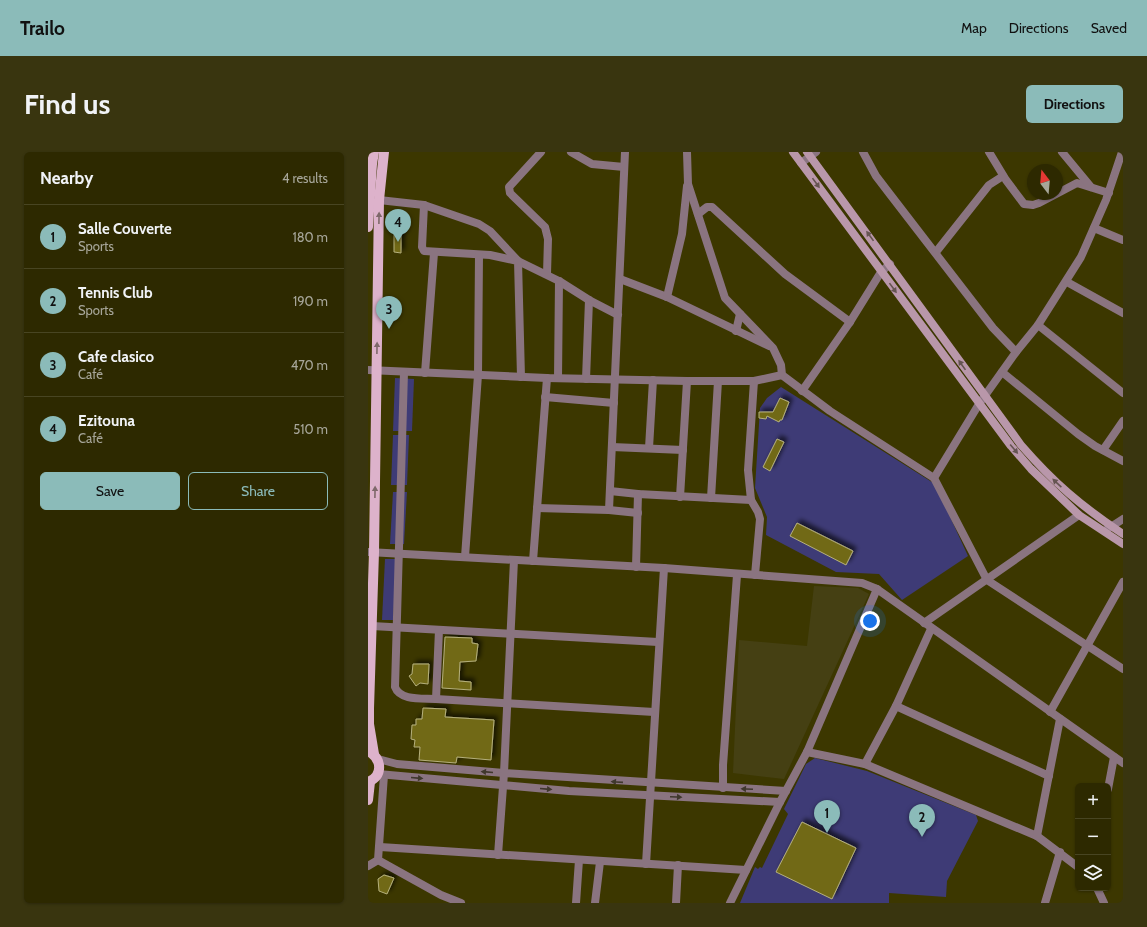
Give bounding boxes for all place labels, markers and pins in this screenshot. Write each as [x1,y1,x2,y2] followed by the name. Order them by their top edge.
[385,209,411,242] pin: 4
[376,296,402,329] pin: 3
[814,800,840,833] pin: 1
[909,804,935,837] pin: 2

